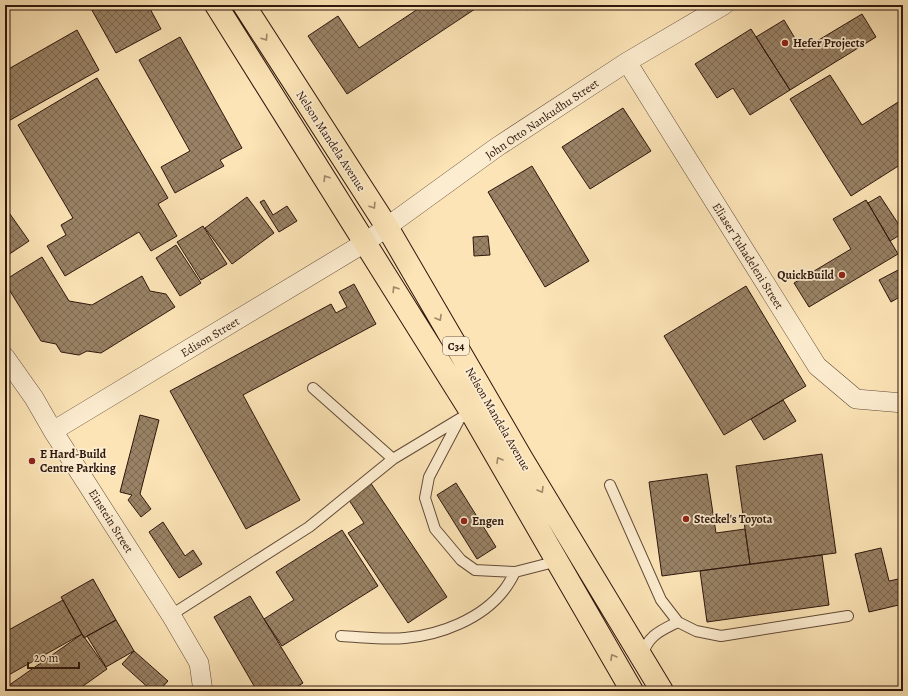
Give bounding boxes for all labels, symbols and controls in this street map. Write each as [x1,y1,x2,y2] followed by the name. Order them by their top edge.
[260,34,267,41] one-way arrow
[793,35,865,51] place label: Hefer Projects
[780,38,790,48] marker: Hefer Projects
[482,75,602,163] street label: John Otto Nankudhu Street
[292,88,370,194] street label: Nelson Mandela Avenue
[324,176,331,183] one-way arrow
[709,200,787,312] street label: Eliaser Tuhadeleni Street
[368,202,376,209] one-way arrow
[777,267,835,283] place label: QuickBuild
[837,270,847,280] marker: QuickBuild
[392,286,400,293] one-way arrow
[178,313,242,361] street label: Edison Street
[435,314,442,321] one-way arrow
[443,337,469,355] road number: C34
[462,364,534,474] street label: Nelson Mandela Avenue
[40,446,117,476] place label: E Hard-Build Centre Parking
[27,456,37,466] marker: E Hard-Build Centre Parking
[496,457,503,464] one-way arrow
[85,486,137,556] street label: Einstein Street
[536,486,543,493] one-way arrow
[694,511,773,527] place label: Steckel's Toyota
[472,513,504,529] place label: Engen
[681,514,691,524] marker: Steckel's Toyota
[459,516,469,526] marker: Engen
[28,644,79,670] scale bar
[34,650,58,666] text: 20 m
[610,654,617,661] one-way arrow

